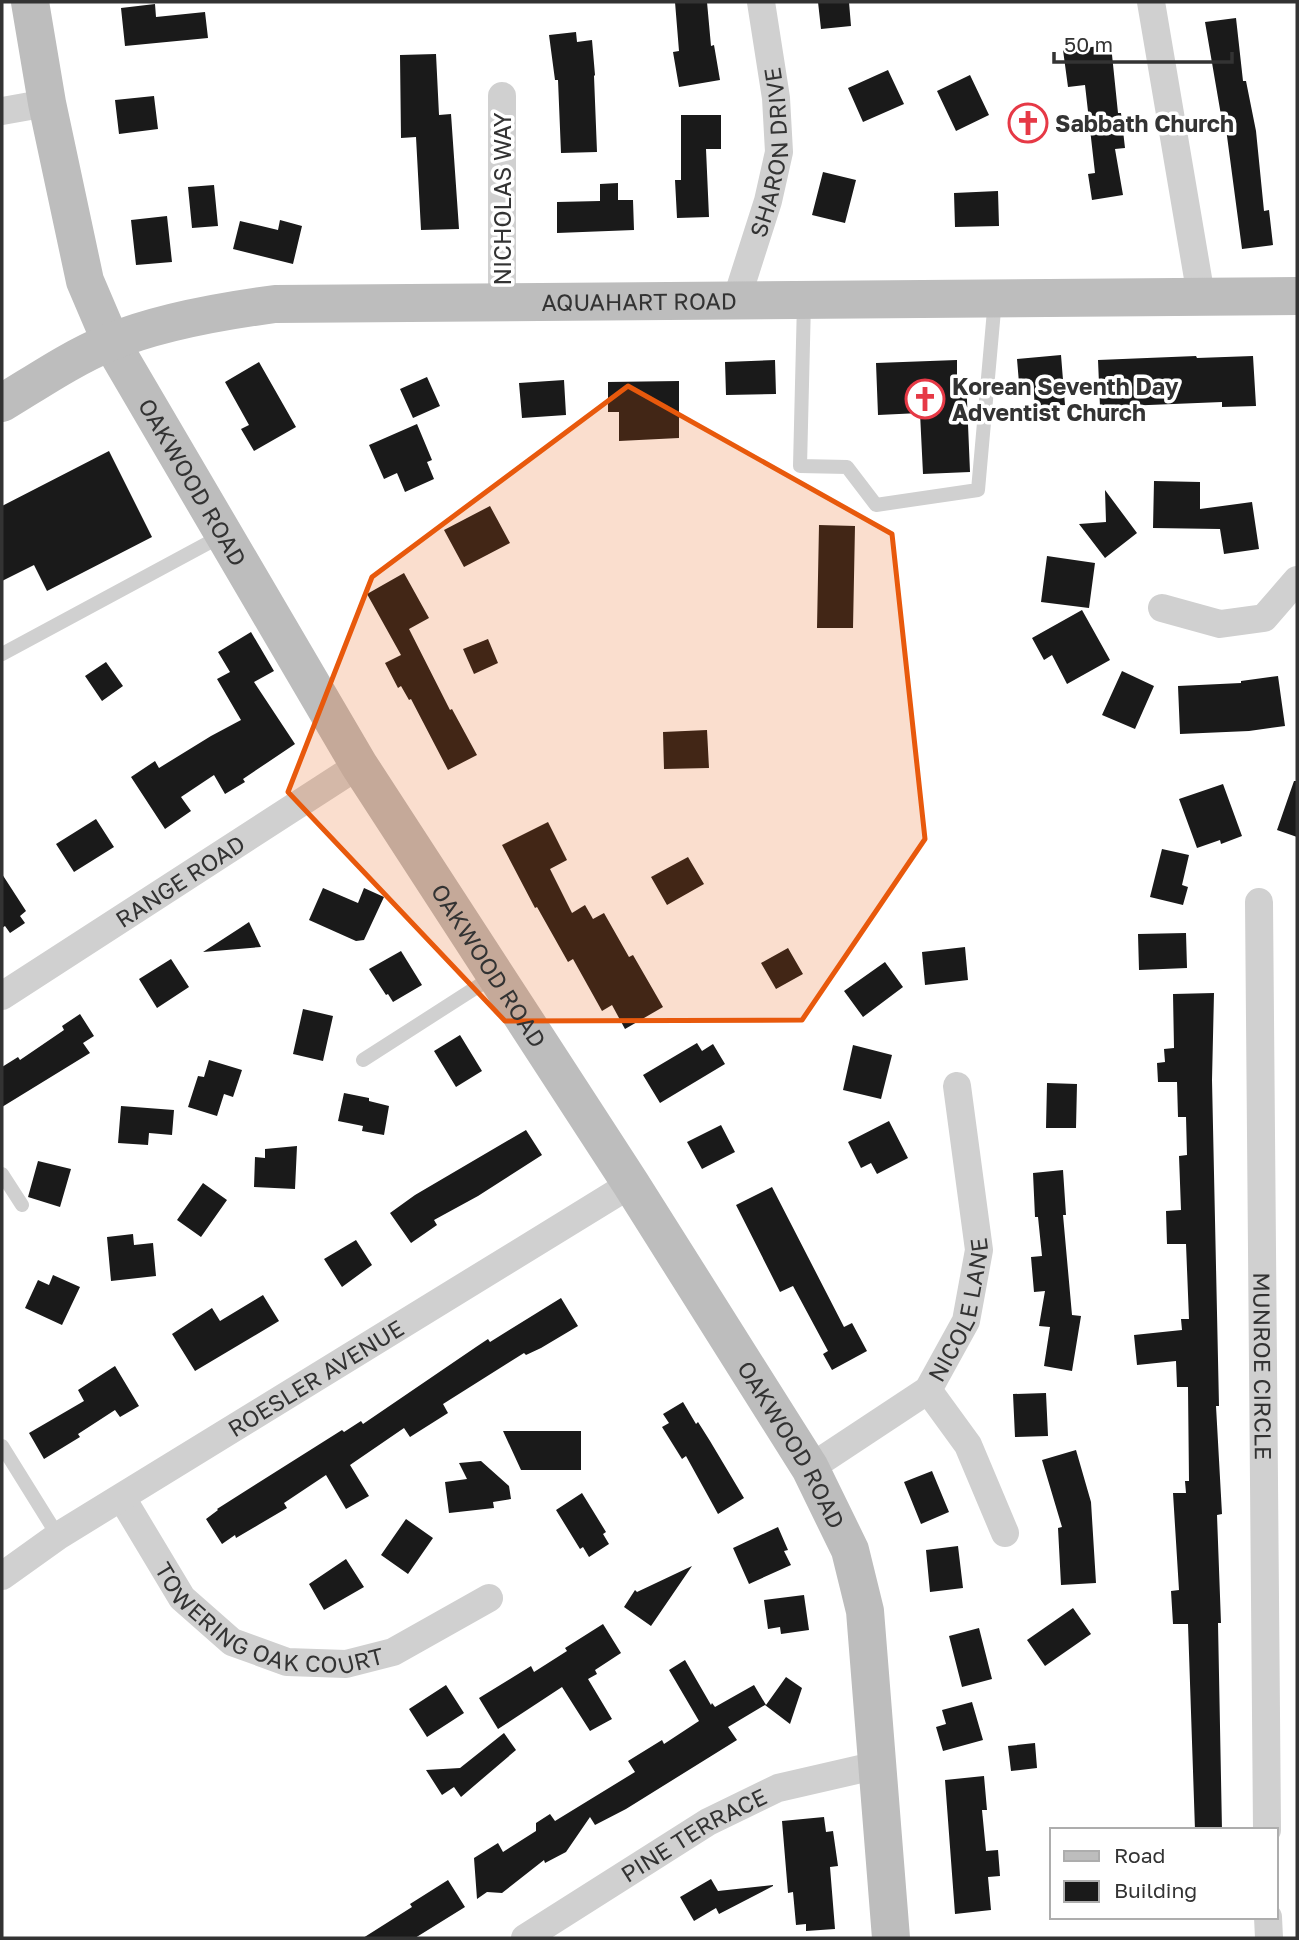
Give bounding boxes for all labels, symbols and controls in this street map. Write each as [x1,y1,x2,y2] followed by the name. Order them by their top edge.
[1054,21,1232,65] scale bar
[1064,31,1113,57] text: 50 m
[743,66,793,240] street label: SHARON DRIVE
[1007,102,1049,144] church icon: Sabbath Church
[1055,109,1234,137] place label: Sabbath Church
[488,112,516,285] street label: NICHOLAS WAY
[541,286,737,316] street label: AQUAHART ROAD
[952,372,1179,426] place label: Korean Seventh Day Adventist Church
[904,378,946,420] church icon: Korean Seventh Day Adventist Church
[133,393,253,571] street label: OAKWOOD ROAD
[110,829,250,933] street label: RANGE ROAD
[426,878,552,1053] street label: OAKWOOD ROAD
[922,1236,993,1386] street label: NICOLE LANE
[1248,1272,1278,1460] street label: MUNROE CIRCLE
[222,1313,408,1442] street label: ROESLER AVENUE
[732,1356,851,1533] street label: OAKWOOD ROAD
[150,1557,386,1680] street label: TOWERING OAK COURT
[616,1782,771,1888] street label: PINE TERRACE
[1050,1828,1278,1919] legend
[1114,1842,1165,1868] text: Road
[1114,1877,1197,1903] text: Building

